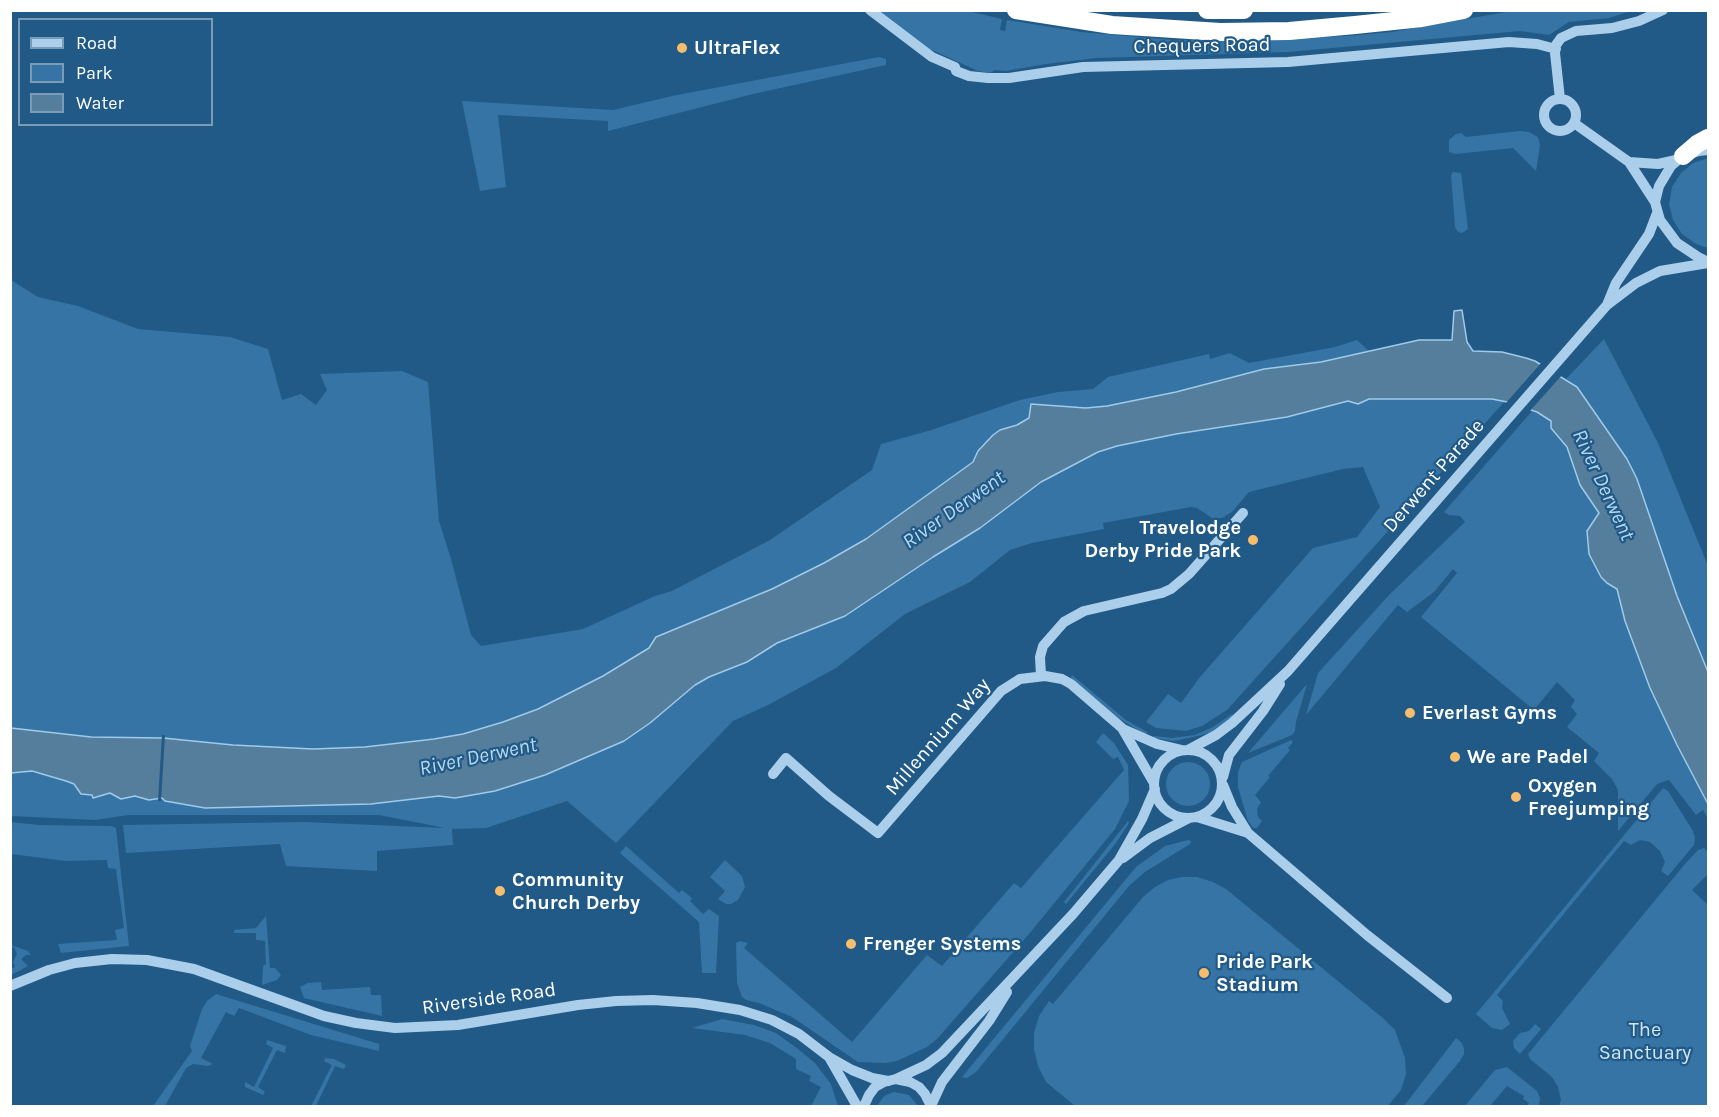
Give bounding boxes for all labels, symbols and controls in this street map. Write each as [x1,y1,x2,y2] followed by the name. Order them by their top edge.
[18,18,213,126] legend
[76,32,117,54] text: Road
[1133,33,1271,59] street label: Chequers Road
[694,36,780,60] place label: UltraFlex
[675,41,689,55] marker: UltraFlex
[76,62,113,84] text: Park
[76,92,124,114] text: Water
[1378,414,1490,538] street label: Derwent Parade
[1566,426,1640,544] water label: River Derwent
[898,465,1010,555] water label: River Derwent
[1084,516,1241,563] place label: Travelodge Derby Pride Park
[1246,533,1260,547] marker: Travelodge Derby Pride Park
[881,673,995,801] street label: Millennium Way
[1422,701,1557,725] place label: Everlast Gyms
[1403,706,1417,720] marker: Everlast Gyms
[417,732,539,782] water label: River Derwent
[1467,745,1588,769] place label: We are Padel
[1448,750,1462,764] marker: We are Padel
[1528,774,1649,821] place label: Oxygen Freejumping
[1509,790,1523,804] marker: Oxygen Freejumping
[512,868,640,915] place label: Community Church Derby
[493,884,507,898] marker: Community Church Derby
[863,932,1021,956] place label: Frenger Systems
[844,937,858,951] marker: Frenger Systems
[1216,950,1313,997] place label: Pride Park Stadium
[1197,966,1211,980] marker: Pride Park Stadium
[420,978,558,1020] street label: Riverside Road
[1599,1018,1691,1065] park label: The Sanctuary

